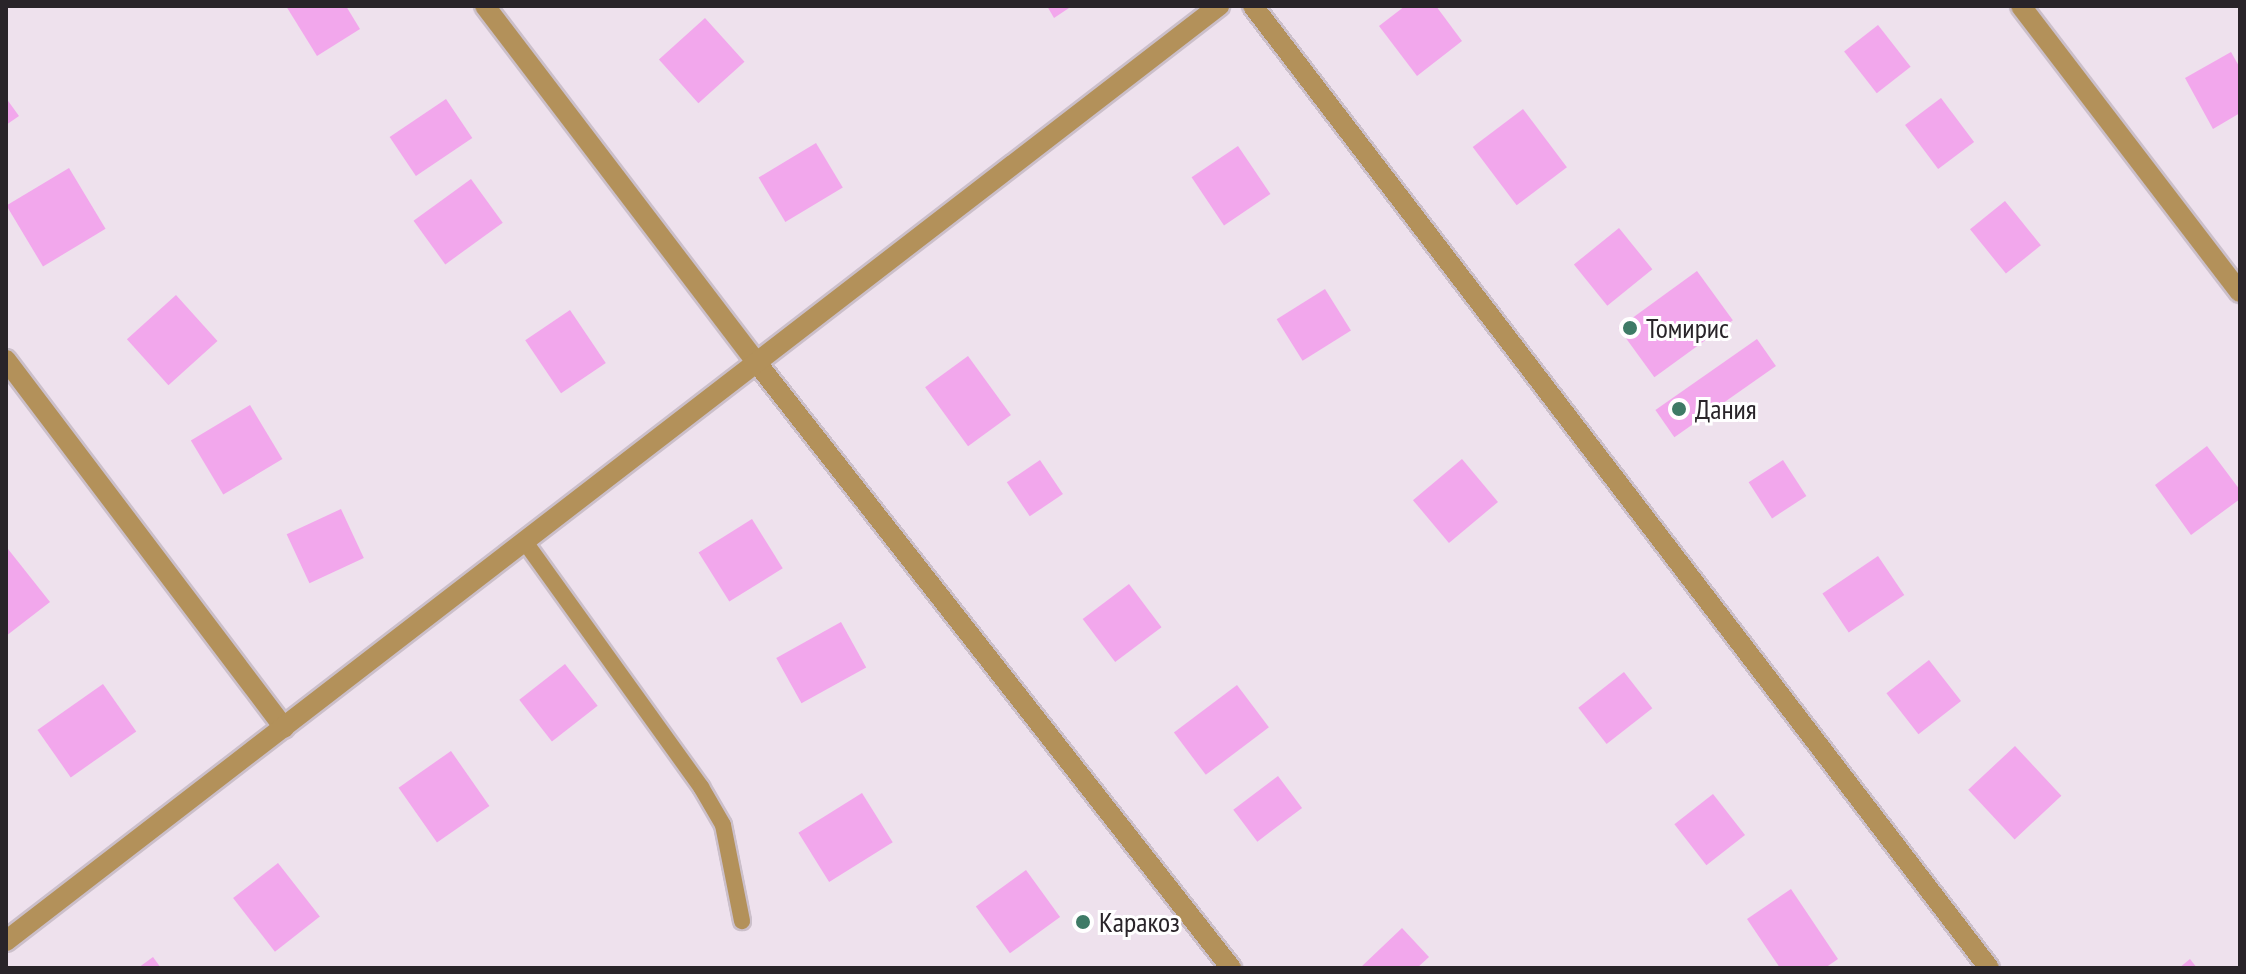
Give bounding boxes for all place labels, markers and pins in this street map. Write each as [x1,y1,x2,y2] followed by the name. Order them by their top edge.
[1646,311,1729,345] place label: Томирис
[1621,319,1639,337] marker: Томирис
[1695,392,1757,426] place label: Дания
[1670,400,1688,418] marker: Дания
[1099,905,1180,939] place label: Каракоз
[1074,913,1092,931] marker: Каракоз

